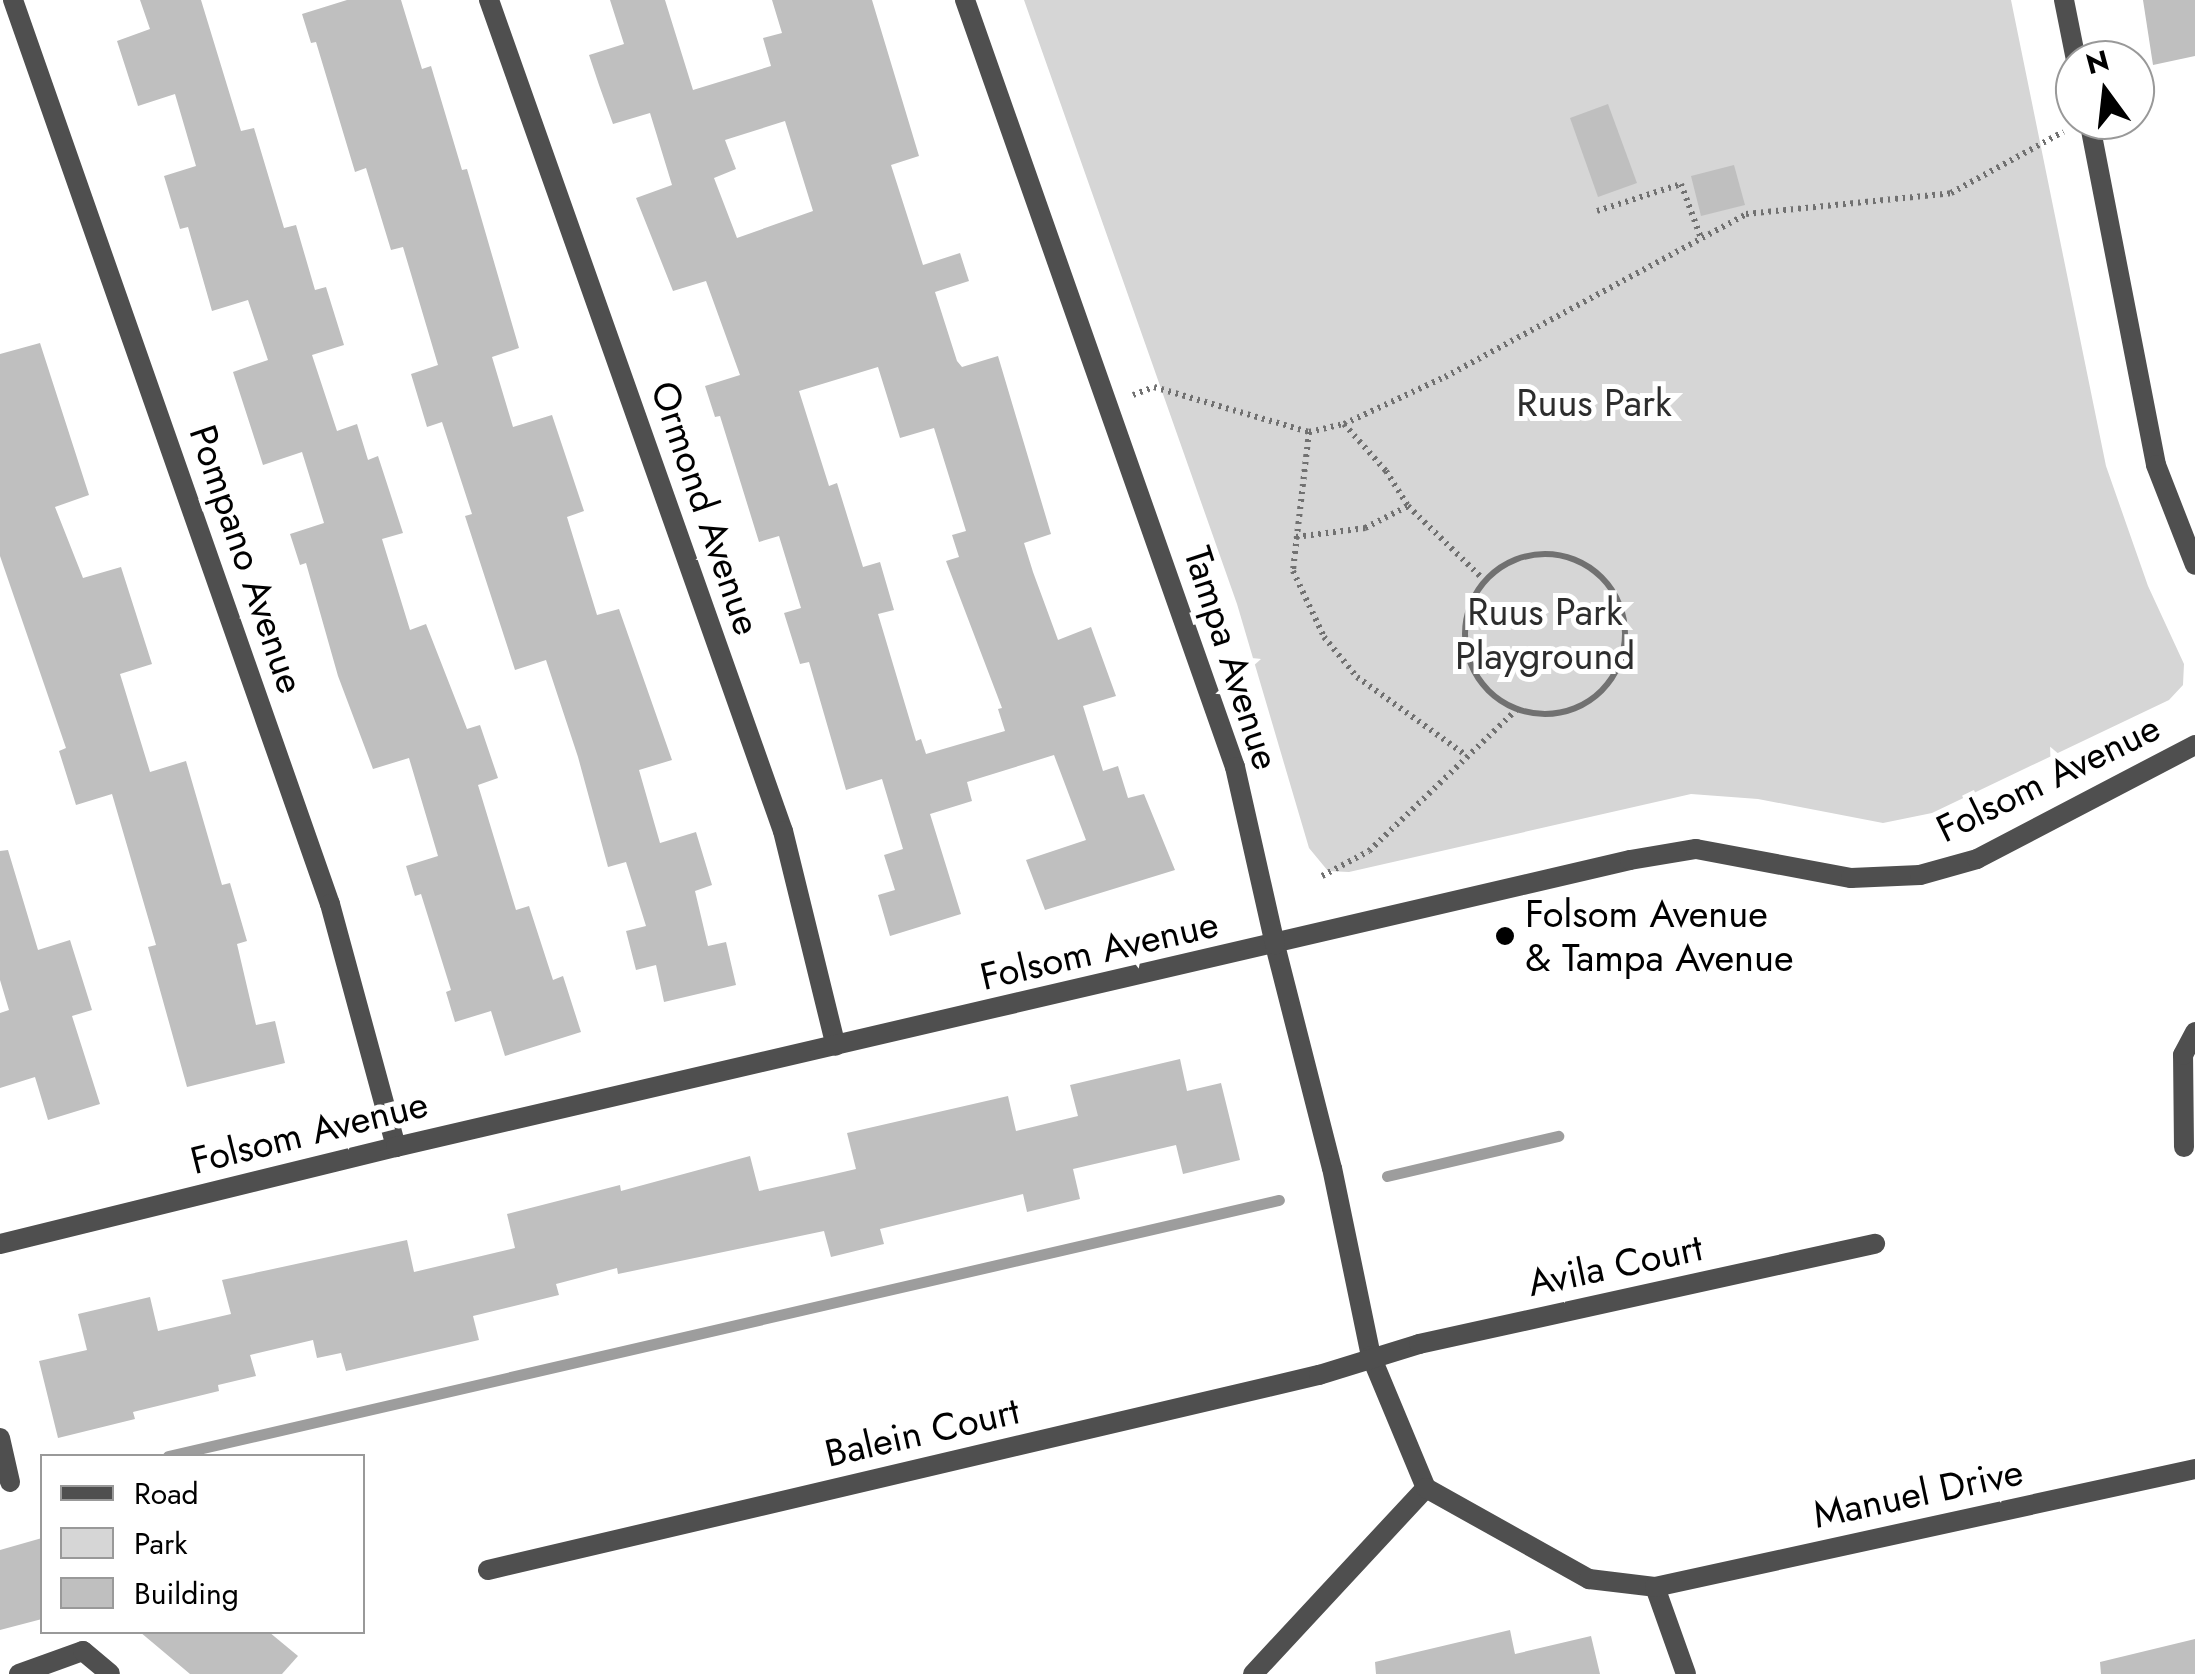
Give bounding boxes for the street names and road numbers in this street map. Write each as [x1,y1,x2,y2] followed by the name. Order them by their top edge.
[641,375,771,641] street label: Ormond Avenue
[180,419,314,699] street label: Pompano Avenue
[1175,541,1289,775] street label: Tampa Avenue
[1929,704,2167,852] street label: Folsom Avenue
[976,900,1222,1000] street label: Folsom Avenue
[186,1081,432,1183] street label: Folsom Avenue
[1524,1224,1706,1306] street label: Avila Court
[820,1388,1024,1476] street label: Balein Court
[1809,1449,2027,1537] street label: Manuel Drive

